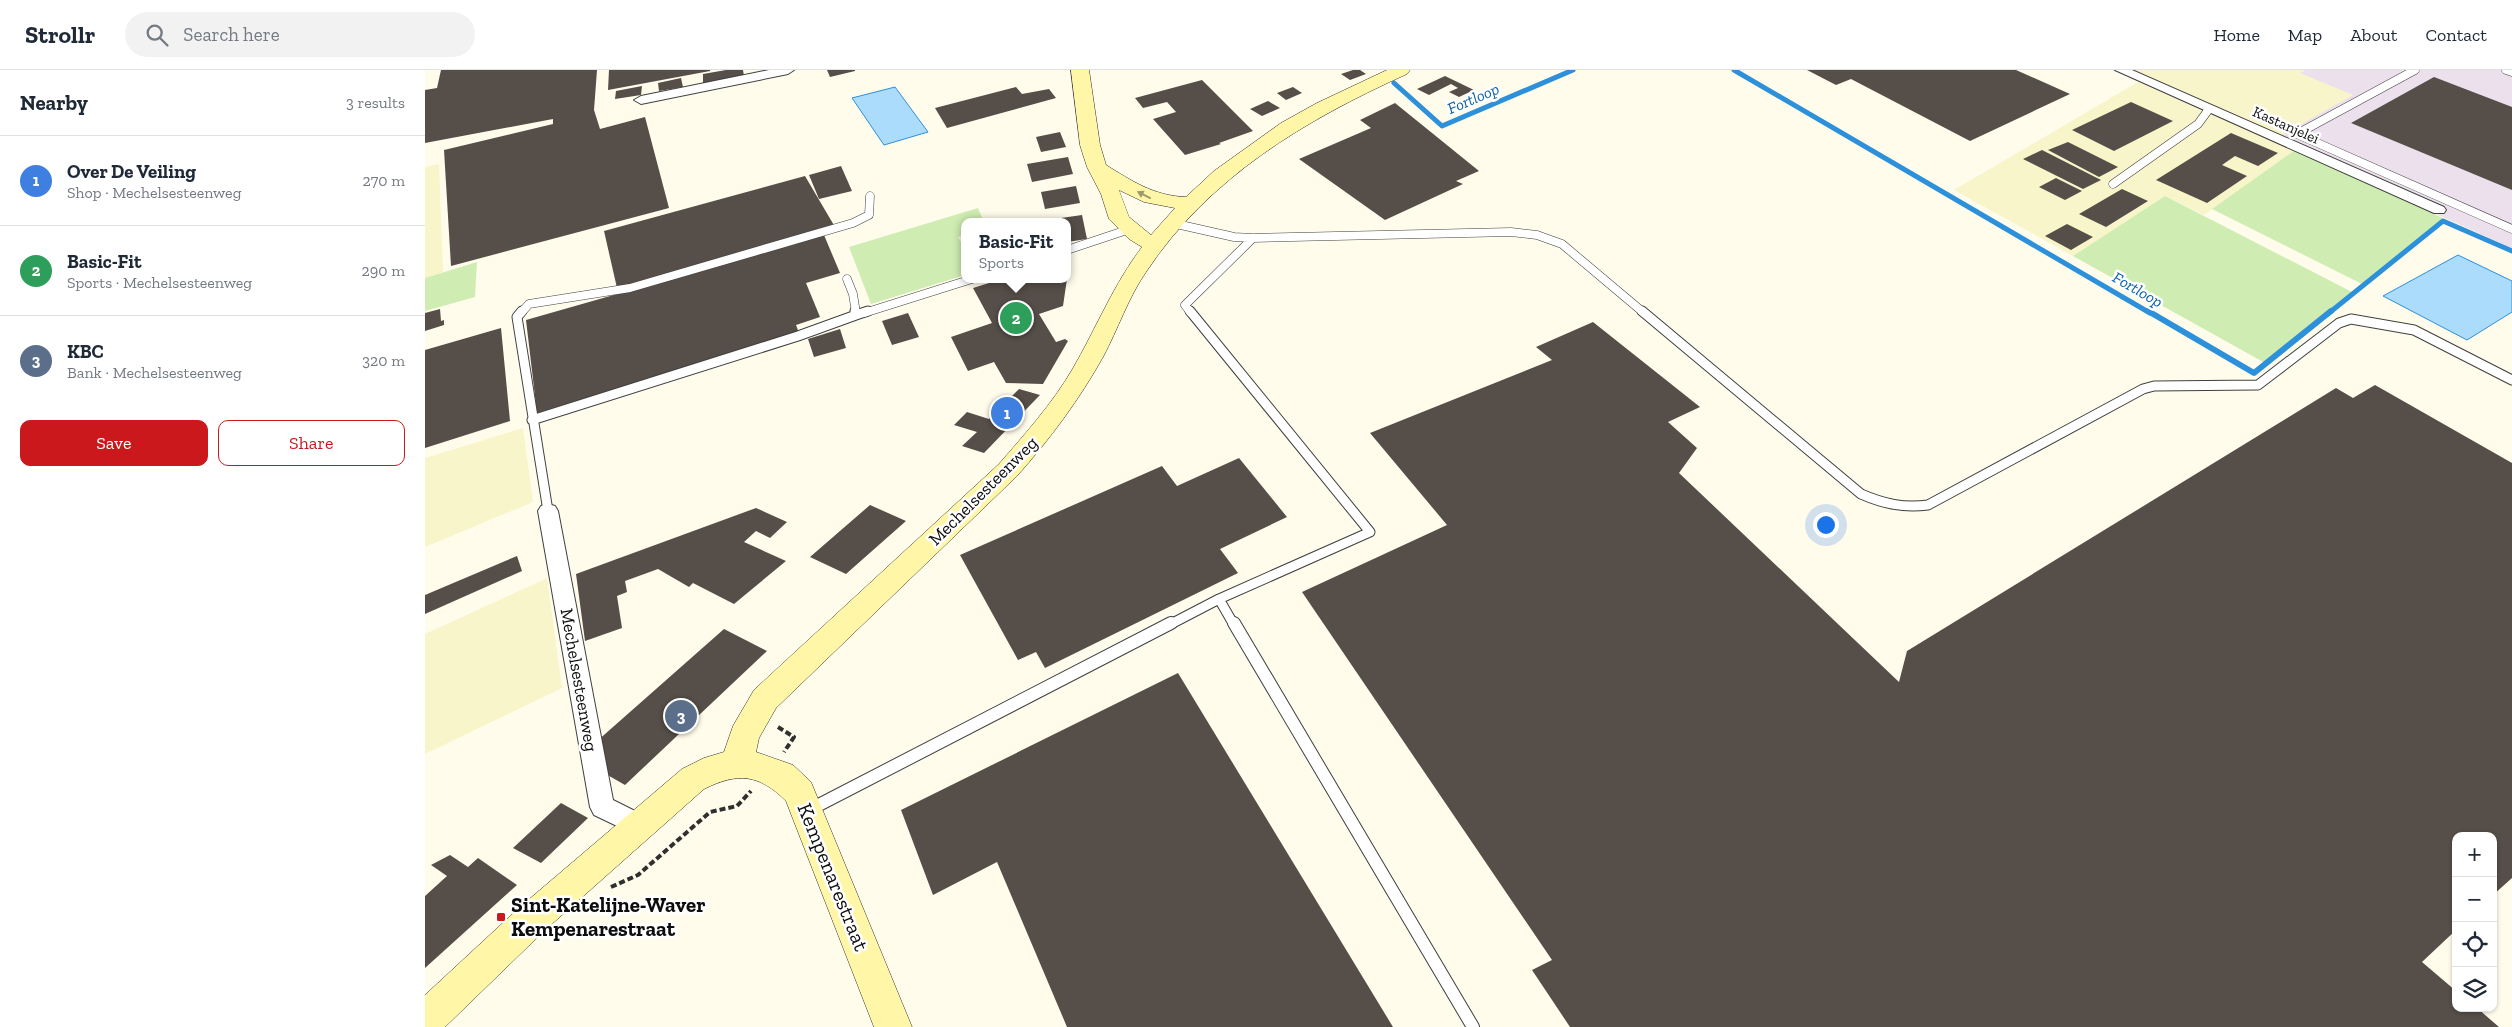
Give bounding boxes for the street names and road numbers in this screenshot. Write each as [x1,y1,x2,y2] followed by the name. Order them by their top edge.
[2250,102,2322,148] street label: Kastanjelei
[924,432,1042,550] street label: Mechelsesteenweg
[556,607,602,754] street label: Mechelsesteenweg
[792,799,875,955] street label: Kempenarestraat

